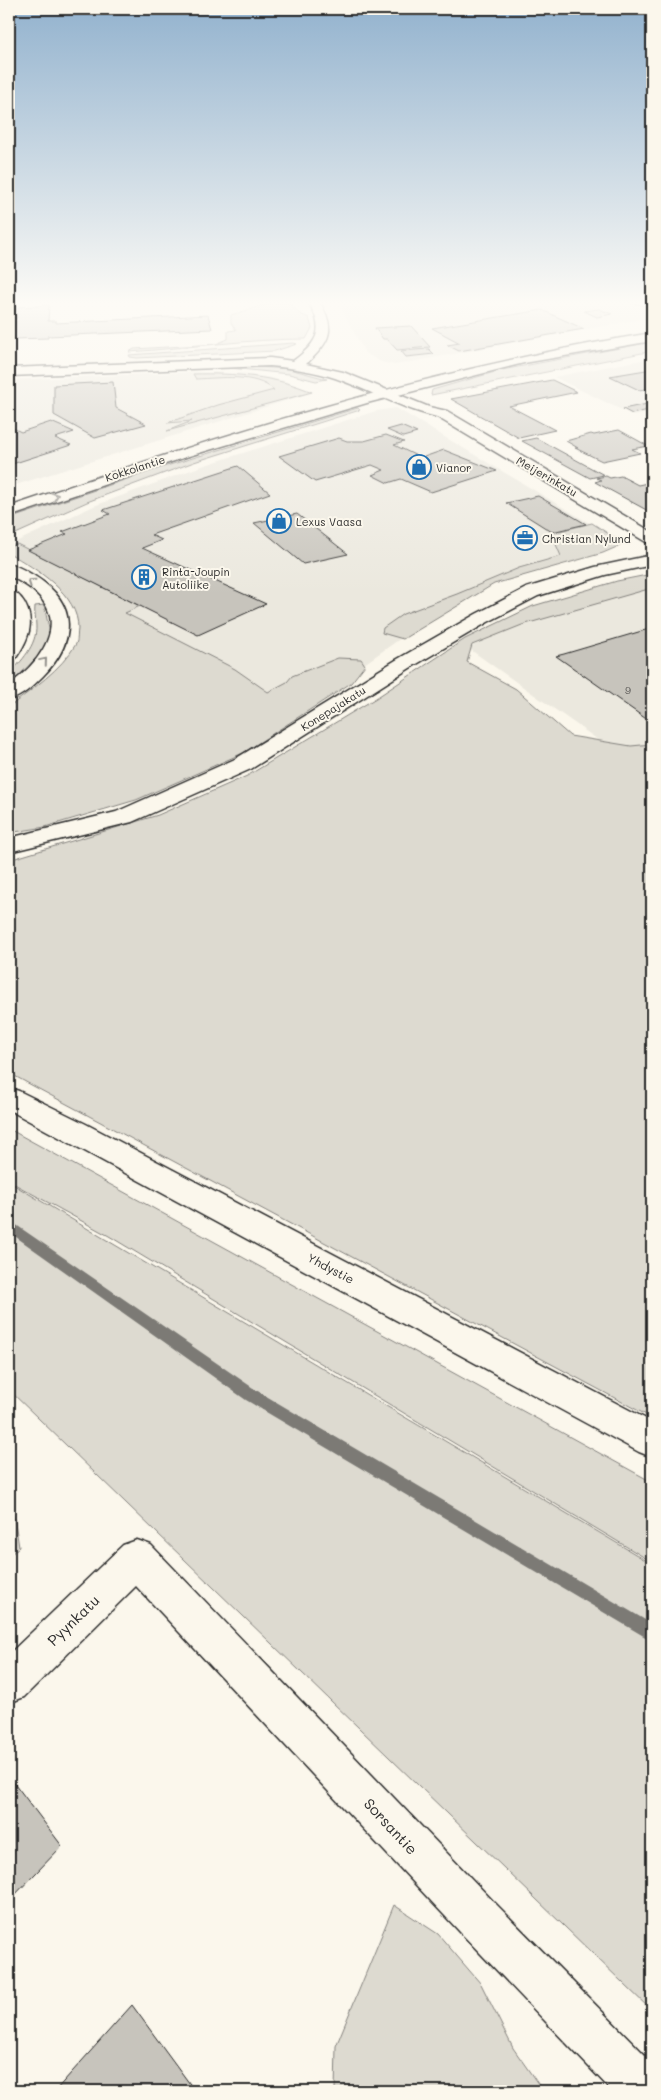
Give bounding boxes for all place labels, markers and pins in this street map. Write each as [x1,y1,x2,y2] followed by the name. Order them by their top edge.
[406,454,432,480] shop icon: Vianor
[436,460,471,475] place label: Vianor
[266,508,292,534] shop icon: Lexus Vaasa
[296,514,362,529] place label: Lexus Vaasa
[512,525,538,551] office icon: Christian Nylund
[542,531,631,546] place label: Christian Nylund
[131,564,157,590] building icon: Rinta-Joupin Autoliike
[162,564,230,592] place label: Rinta-Joupin Autoliike

